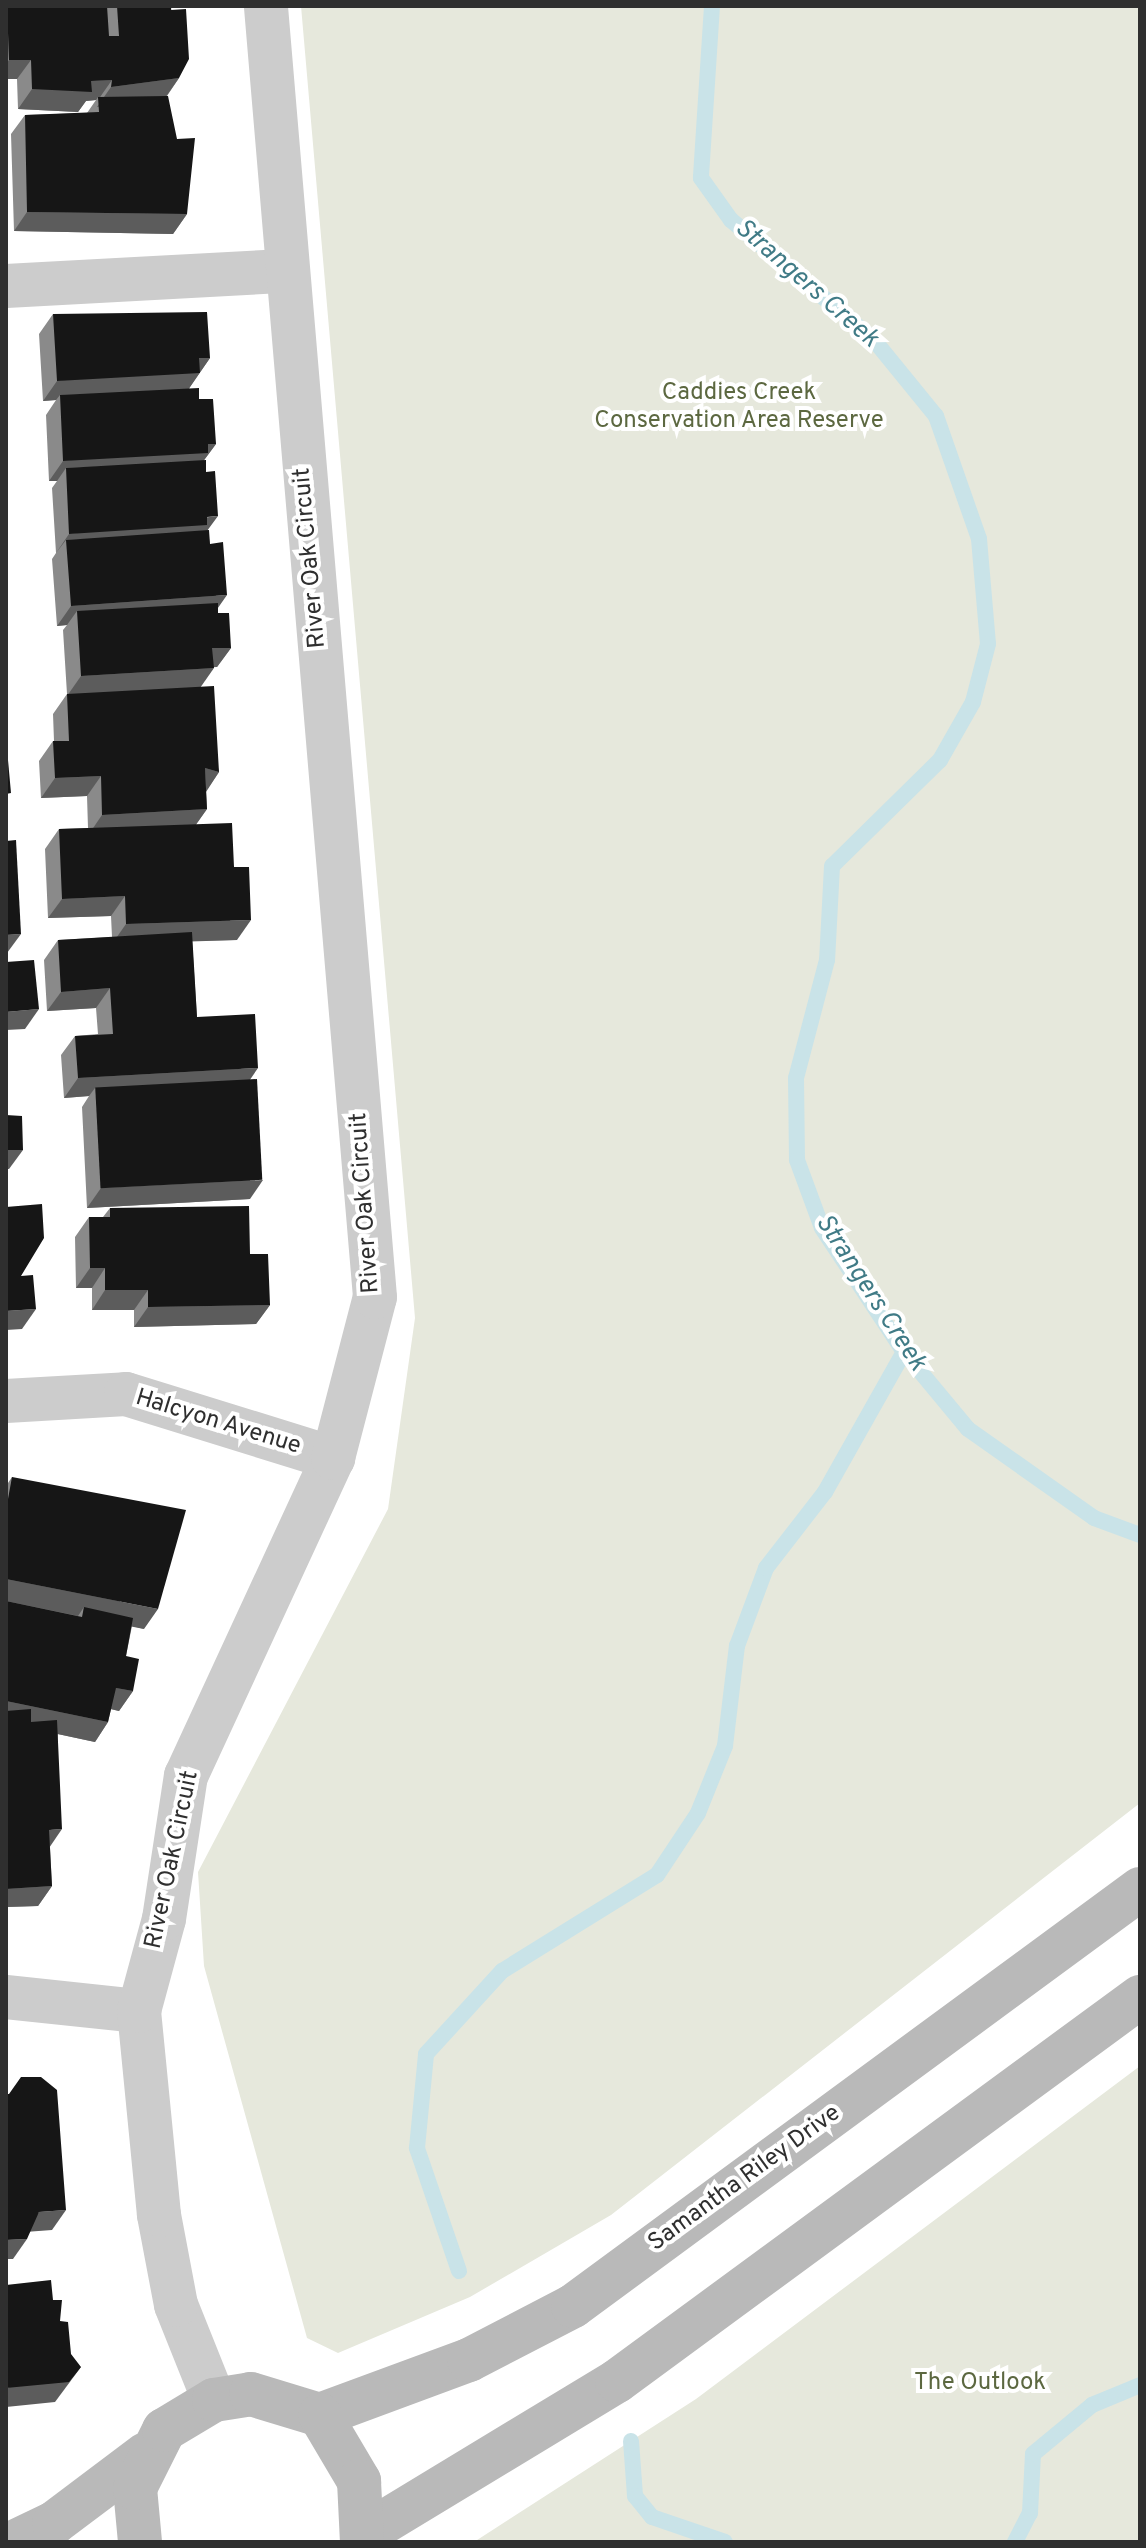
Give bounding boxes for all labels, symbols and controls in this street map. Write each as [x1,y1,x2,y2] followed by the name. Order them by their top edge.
[728,213,884,355] water label: Strangers Creek
[594,380,884,436] park label: Caddies Creek Conservation Area Reserve
[289,466,333,650] street label: River Oak Circuit
[345,1112,387,1294] street label: River Oak Circuit
[808,1209,932,1377] water label: Strangers Creek
[131,1384,305,1462] street label: Halcyon Avenue
[140,1768,206,1952] street label: River Oak Circuit
[643,2100,847,2258] street label: Samantha Riley Drive
[914,2370,1046,2398] park label: The Outlook

